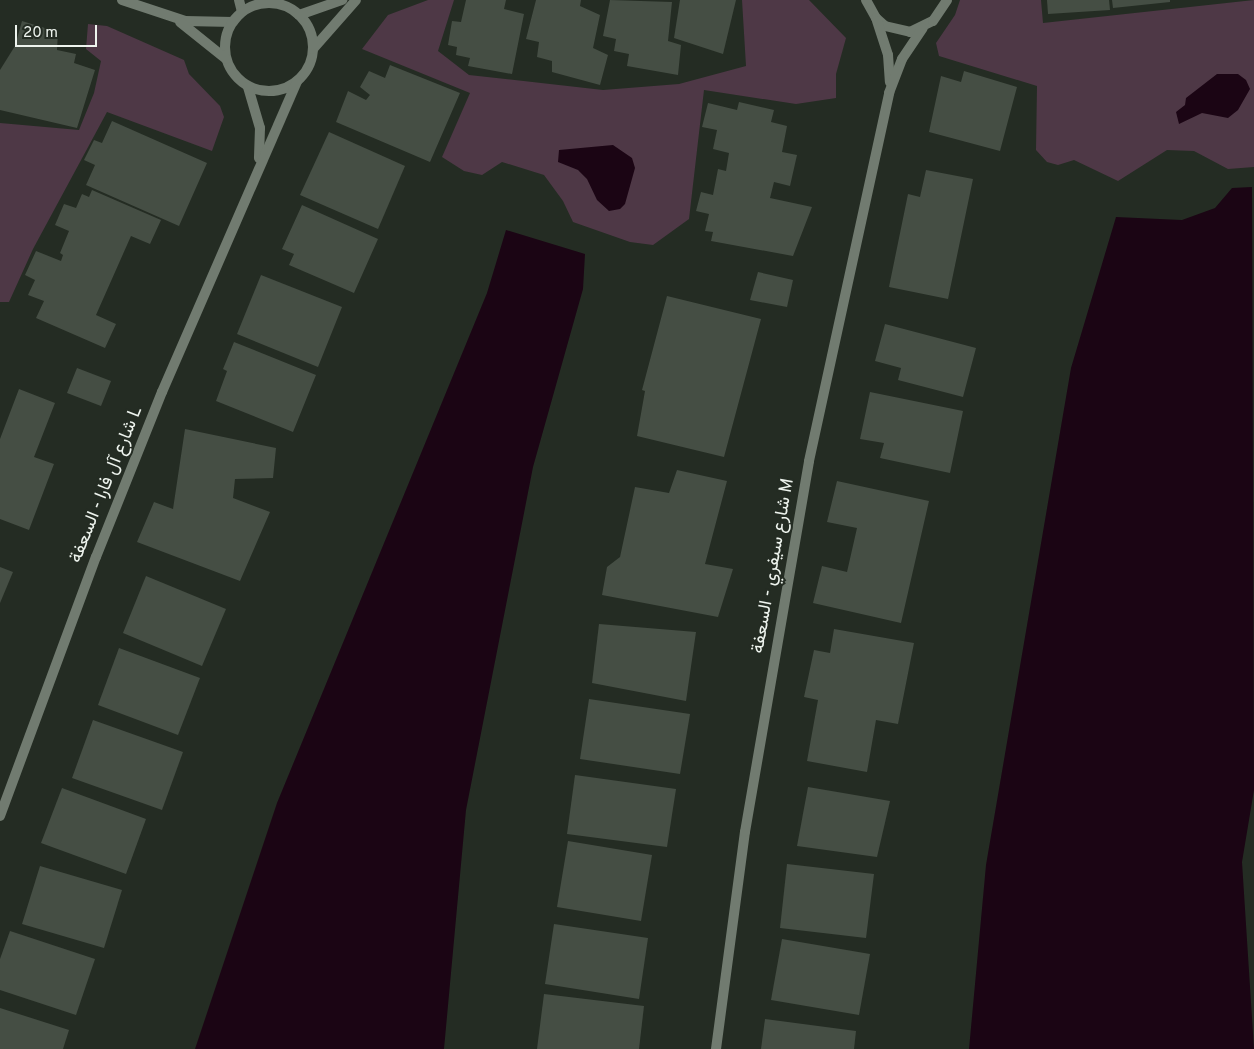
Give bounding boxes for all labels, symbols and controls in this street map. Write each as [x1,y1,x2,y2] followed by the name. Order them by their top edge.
[18,15,100,47] scale bar
[23,24,58,43] text: 20 m
[66,404,148,566] street label: شارع آل فارا - السعفة L
[748,477,800,655] street label: شارع سيفري - السعفة M

